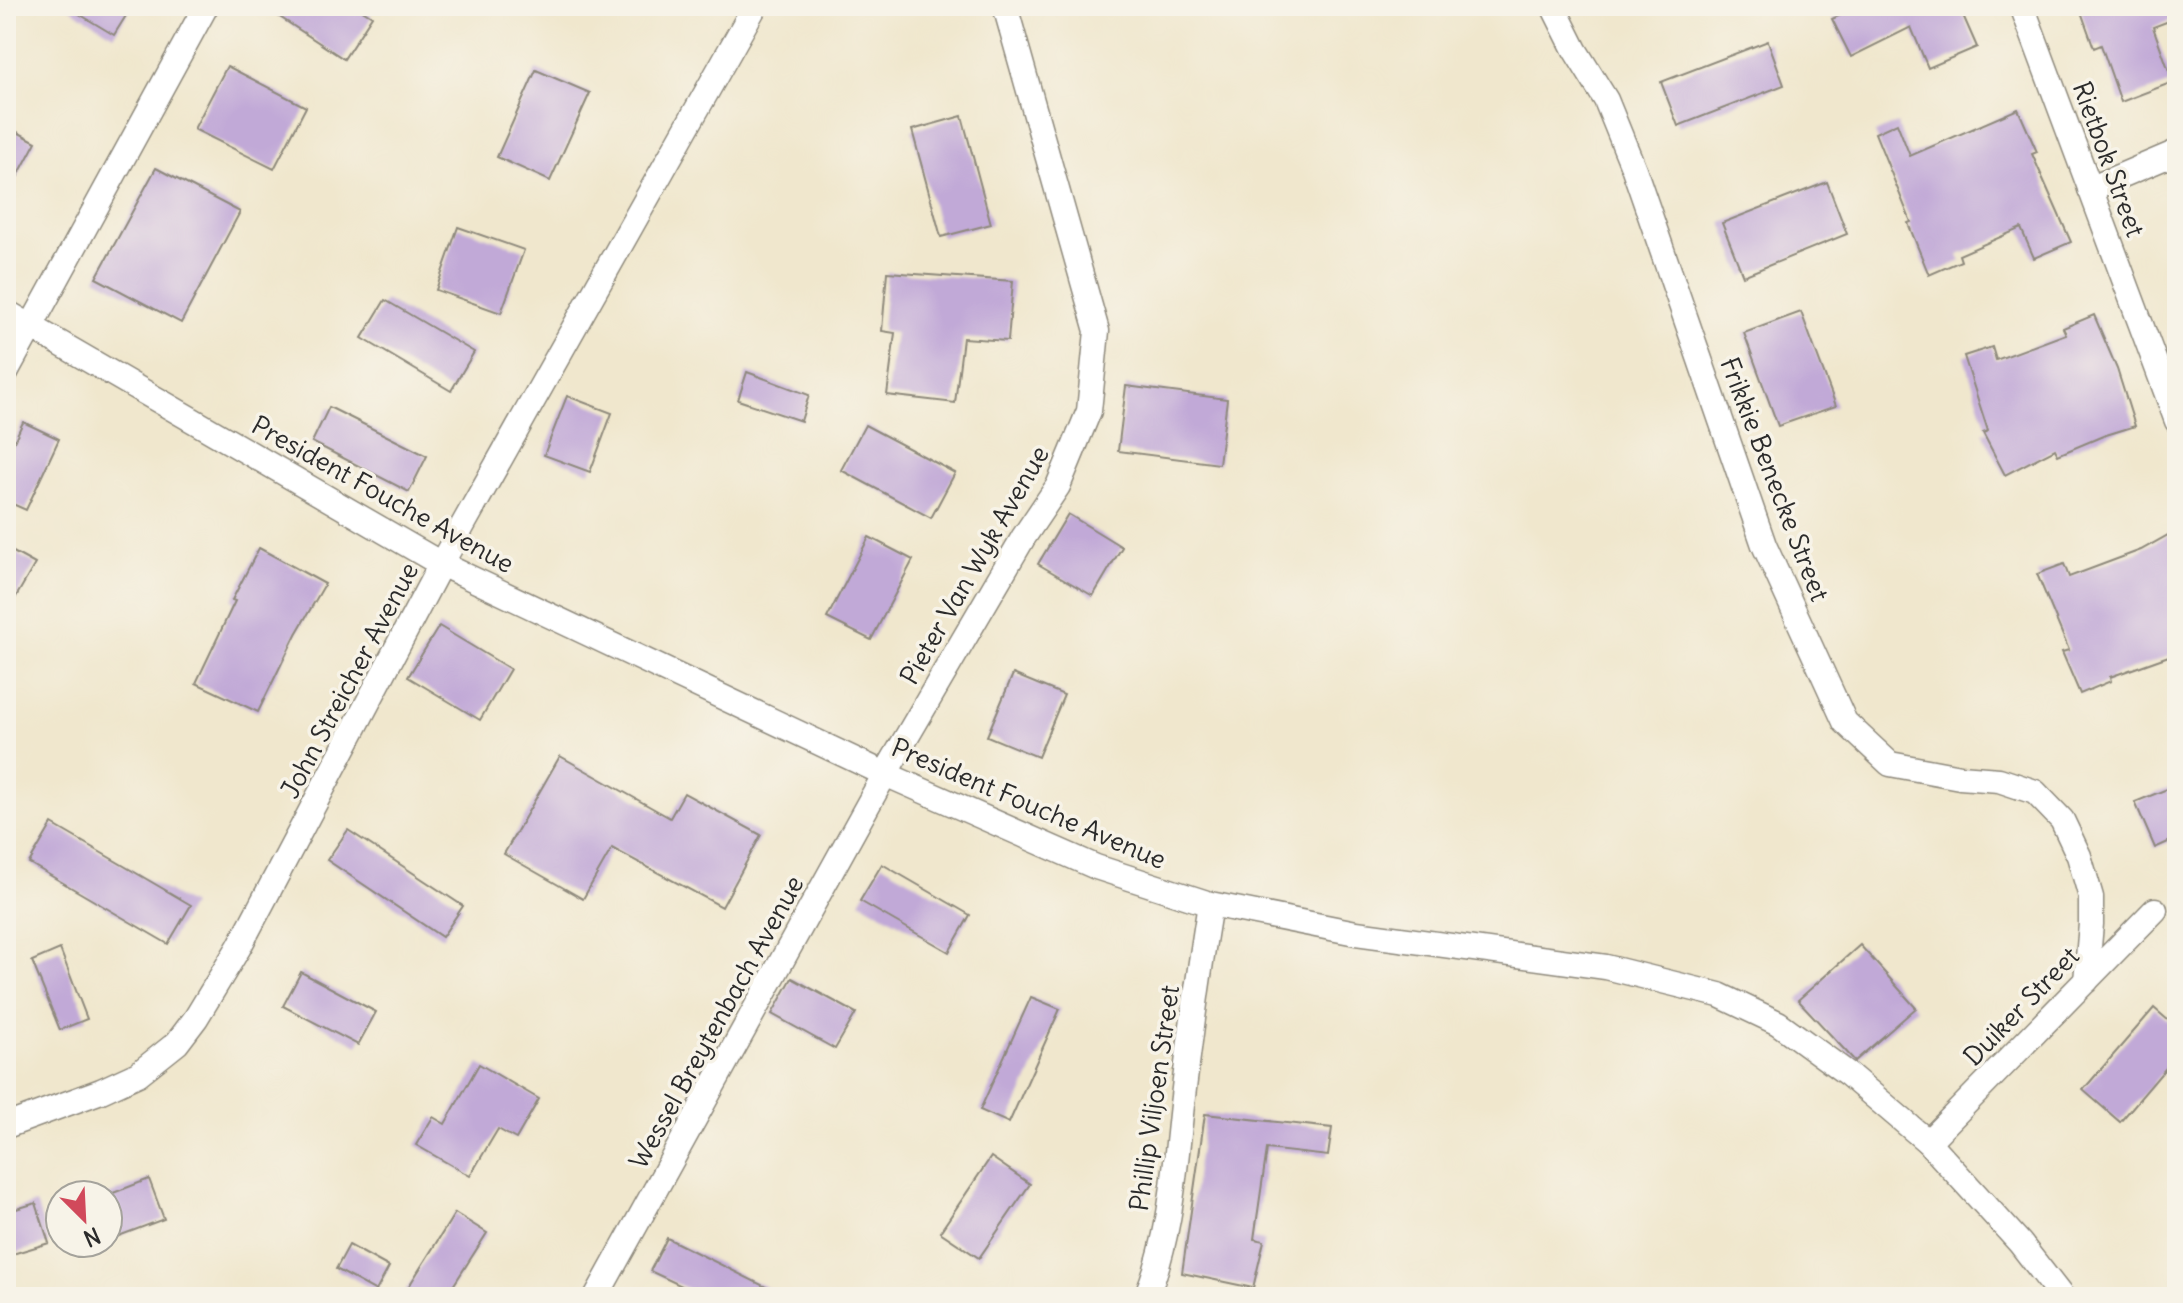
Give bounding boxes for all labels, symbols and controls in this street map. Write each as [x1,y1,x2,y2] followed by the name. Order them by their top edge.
[2066,77,2152,241] street label: Rietbok Street
[1713,352,1837,606] street label: Frikkie Benecke Street
[246,408,520,580] street label: President Fouche Avenue
[892,440,1056,690] street label: Pieter Van Wyk Avenue
[273,556,425,804] street label: John Streicher Avenue
[887,730,1171,876] street label: President Fouche Avenue
[622,870,810,1174] street label: Wessel Breytenbach Avenue
[1956,939,2086,1072] street label: Duiker Street
[1122,983,1186,1213] street label: Phillip Viljoen Street
[44,1179,124,1259] north arrow
[79,1221,105,1253] text: N

